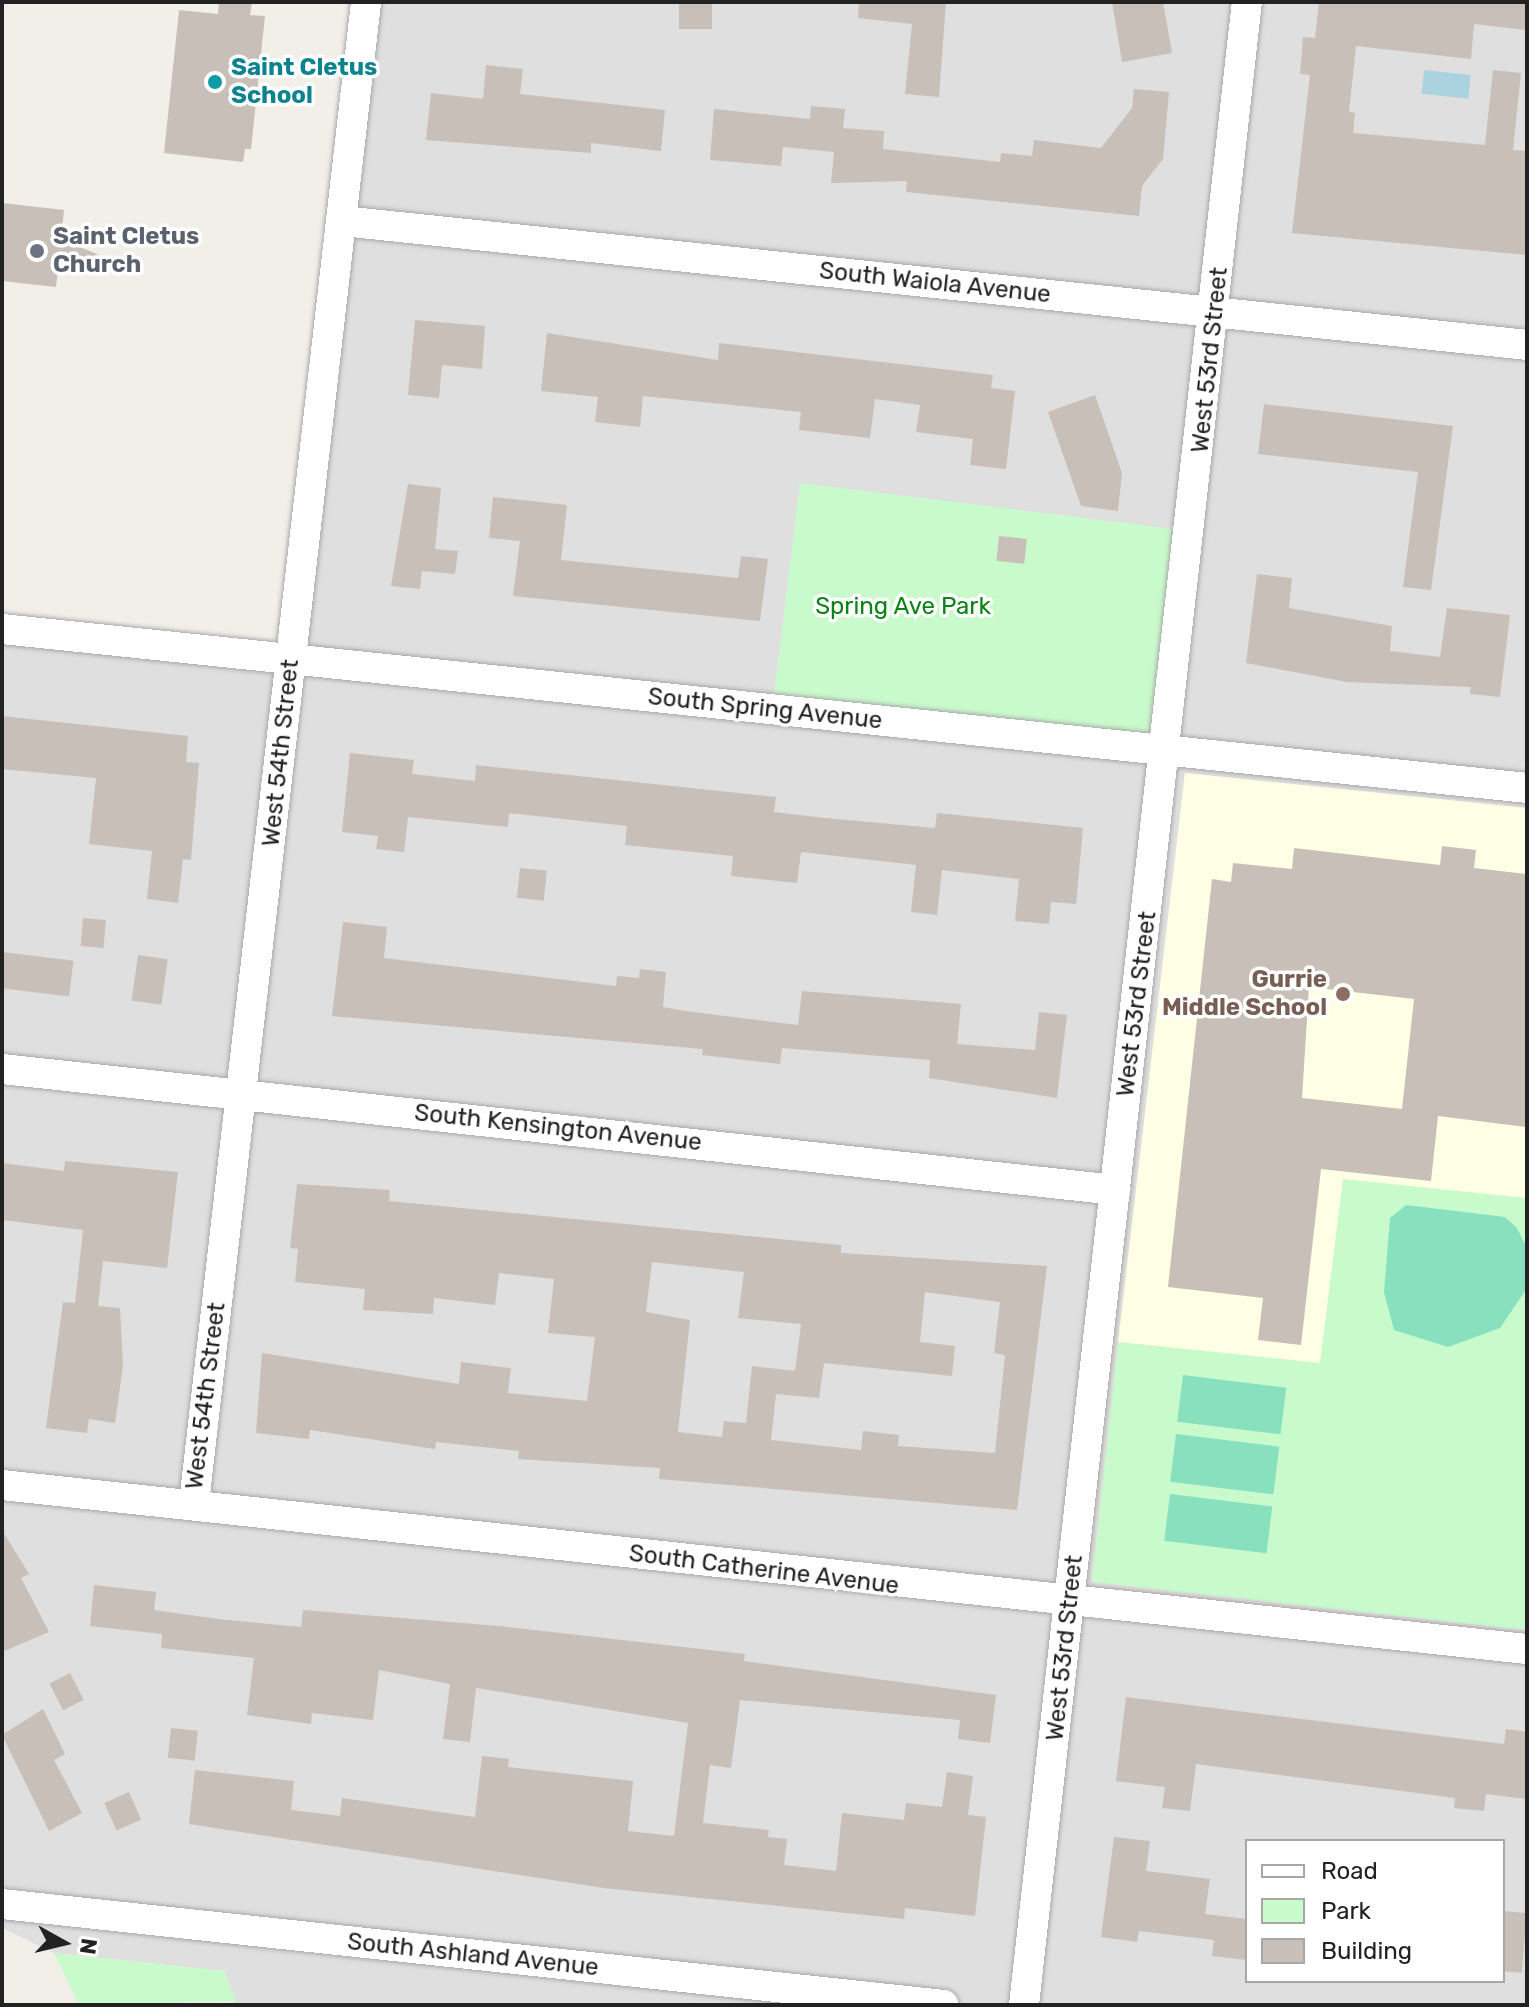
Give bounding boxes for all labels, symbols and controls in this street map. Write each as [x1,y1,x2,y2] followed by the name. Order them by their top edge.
[231,54,377,110] place label: Saint Cletus School
[206,73,224,91] marker: Saint Cletus School
[53,223,199,279] place label: Saint Cletus Church
[28,242,46,260] marker: Saint Cletus Church
[817,256,1053,310] street label: South Waiola Avenue
[1186,266,1234,454] street label: West 53rd Street
[815,593,991,621] park label: Spring Ave Park
[257,658,305,848] street label: West 54th Street
[646,682,884,736] street label: South Spring Avenue
[1111,910,1163,1098] street label: West 53rd Street
[1162,966,1327,1022] place label: Gurrie Middle School
[1334,985,1352,1003] marker: Gurrie Middle School
[413,1099,703,1157] street label: South Kensington Avenue
[180,1301,232,1491] street label: West 54th Street
[627,1539,901,1601] street label: South Catherine Avenue
[1041,1554,1089,1742] street label: West 53rd Street
[1245,1839,1505,1983] legend
[1321,1857,1378,1885] text: Road
[1321,1897,1371,1925] text: Park
[24,1903,104,1983] north arrow
[345,1927,601,1983] street label: South Ashland Avenue
[74,1937,103,1956] text: N
[1321,1937,1412,1965] text: Building

